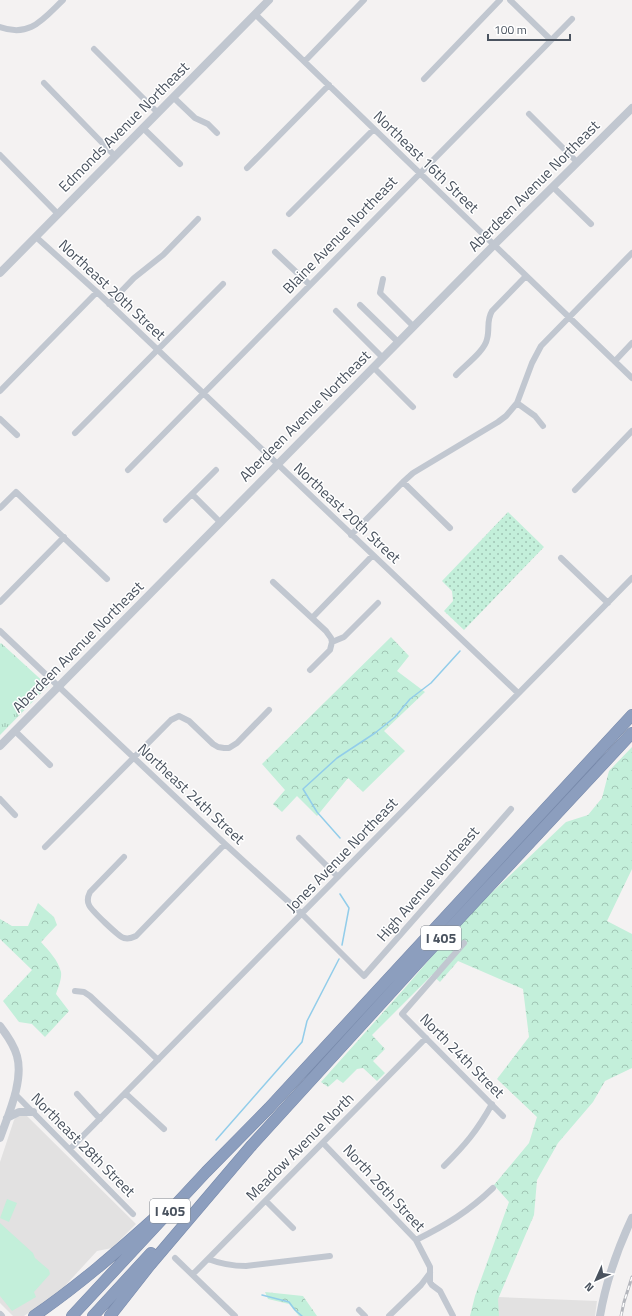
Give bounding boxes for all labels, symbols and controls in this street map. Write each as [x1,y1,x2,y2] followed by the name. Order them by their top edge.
[488,16,570,42] scale bar
[494,20,527,39] text: 100 m
[53,55,195,197] street label: Edmonds Avenue Northeast
[368,105,485,219] street label: Northeast 16th Street
[463,114,605,257] street label: Aberdeen Avenue Northeast
[277,170,403,299] street label: Blaine Avenue Northeast
[54,234,172,346] street label: Northeast 20th Street
[234,344,376,487] street label: Aberdeen Avenue Northeast
[289,457,407,569] street label: Northeast 20th Street
[7,575,149,718] street label: Aberdeen Avenue Northeast
[133,738,251,850] street label: Northeast 24th Street
[281,791,403,917] street label: Jones Avenue Northeast
[371,820,485,947] street label: High Avenue Northeast
[421,926,461,950] road number: I 405
[415,1008,511,1104] street label: North 24th Street
[26,1087,141,1203] street label: Northeast 28th Street
[240,1087,359,1206] street label: Meadow Avenue North
[338,1139,431,1237] street label: North 26th Street
[150,1199,190,1223] road number: I 405
[576,1260,616,1300] north arrow
[581,1279,597,1295] text: N

